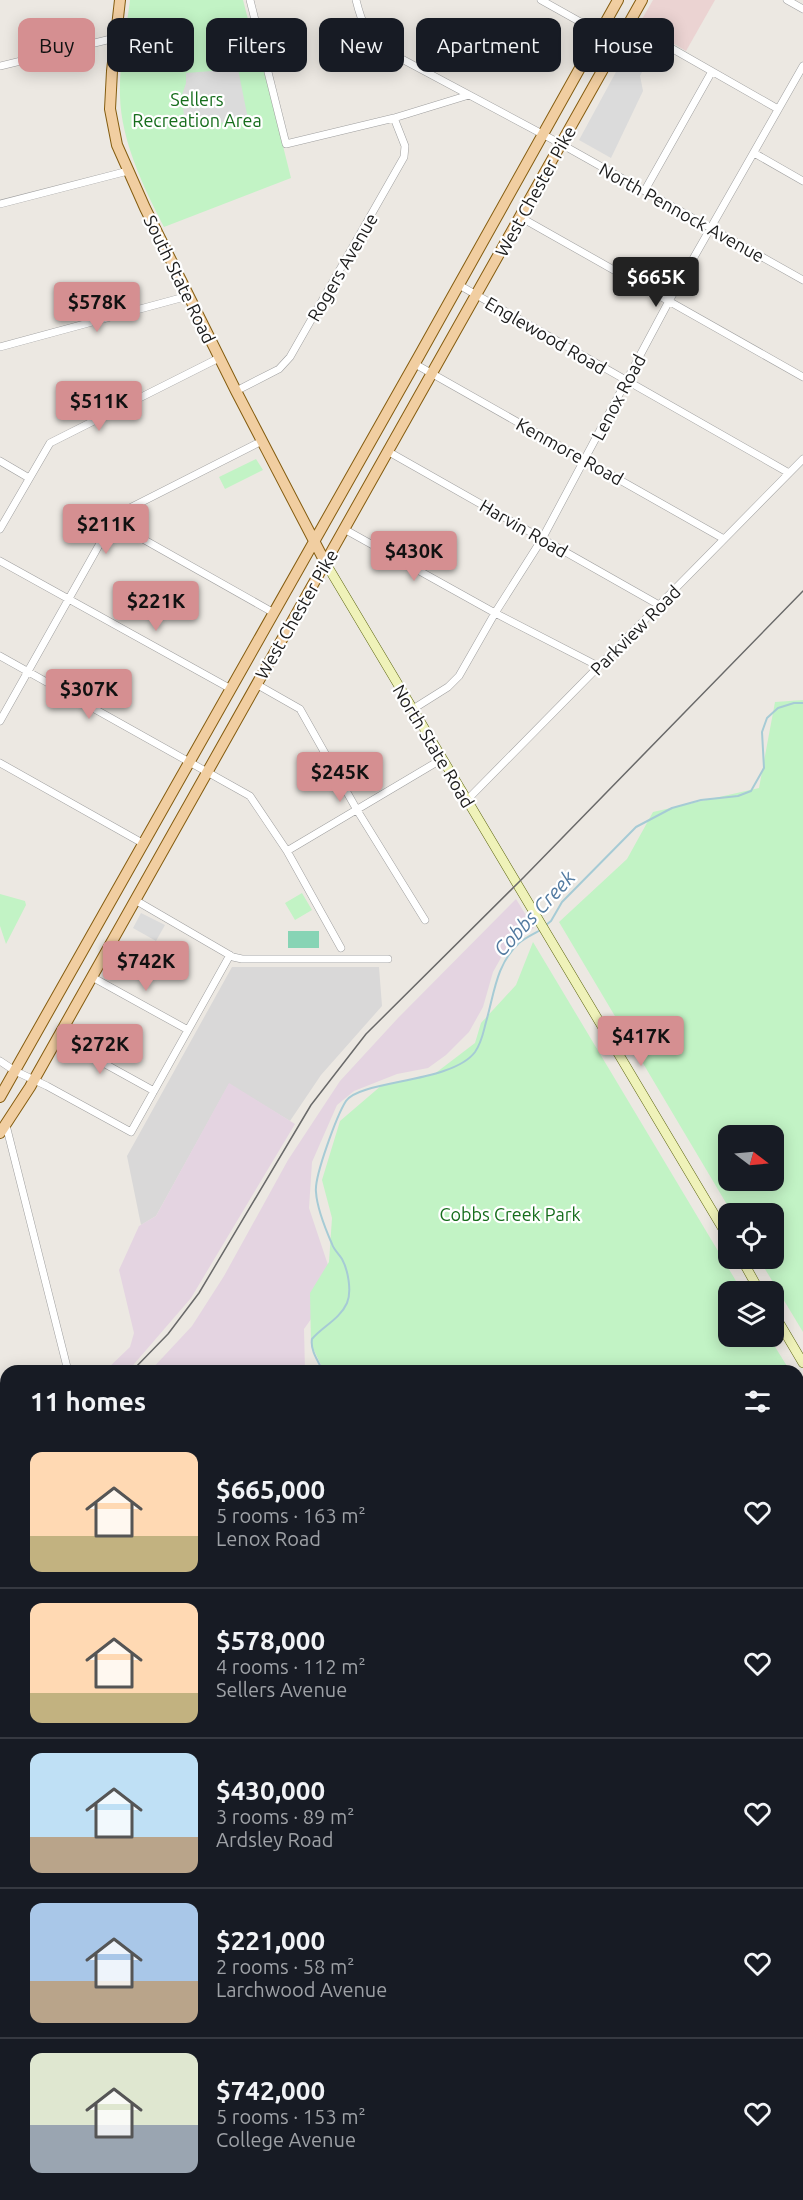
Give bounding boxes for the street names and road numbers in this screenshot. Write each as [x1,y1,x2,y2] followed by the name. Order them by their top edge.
[491,122,579,260] street label: West Chester Pike
[596,158,768,266] street label: North Pennock Avenue
[303,209,381,325] street label: Rogers Avenue
[140,212,220,346] street label: South State Road
[482,292,610,378] street label: Englewood Road
[587,351,649,443] street label: Lenox Road
[513,413,627,489] street label: Kenmore Road
[477,495,571,561] street label: Harvin Road
[251,546,341,682] street label: West Chester Pike
[586,581,684,679] street label: Parkview Road
[389,681,479,811] street label: North State Road

